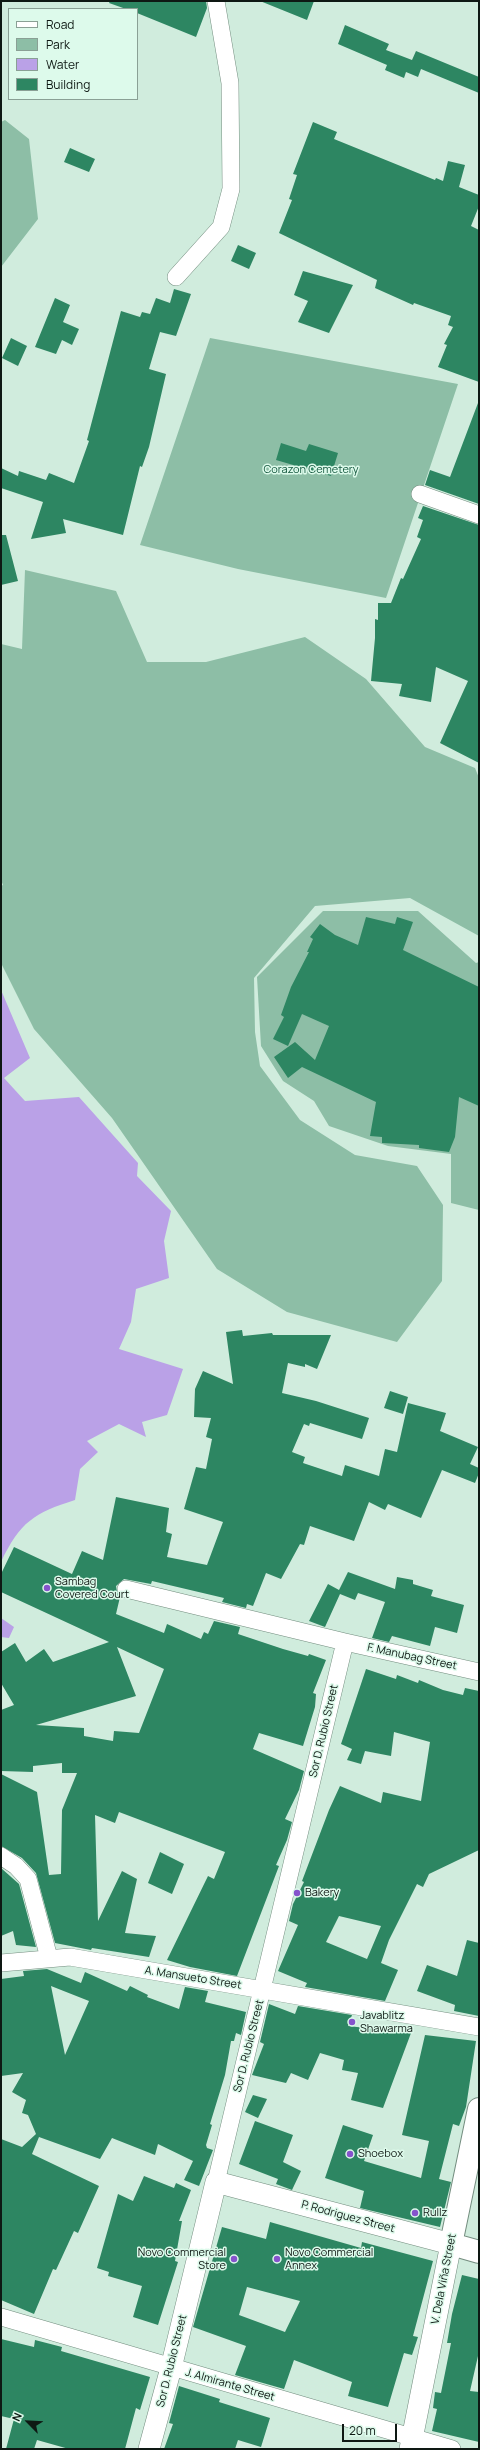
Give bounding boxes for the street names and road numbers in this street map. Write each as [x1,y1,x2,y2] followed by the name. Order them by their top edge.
[366,1641,458,1673] street label: F. Manubag Street
[307,1683,341,1779] street label: Sor D. Rubio Street
[144,1964,242,1992] street label: A. Mansueto Street
[231,1998,267,2094] street label: Sor D. Rubio Street
[300,2198,396,2236] street label: P. Rodriguez Street
[429,2233,459,2325] street label: V. Dela Viña Street
[154,2313,190,2409] street label: Sor D. Rubio Street
[184,2366,276,2404] street label: J. Almirante Street

